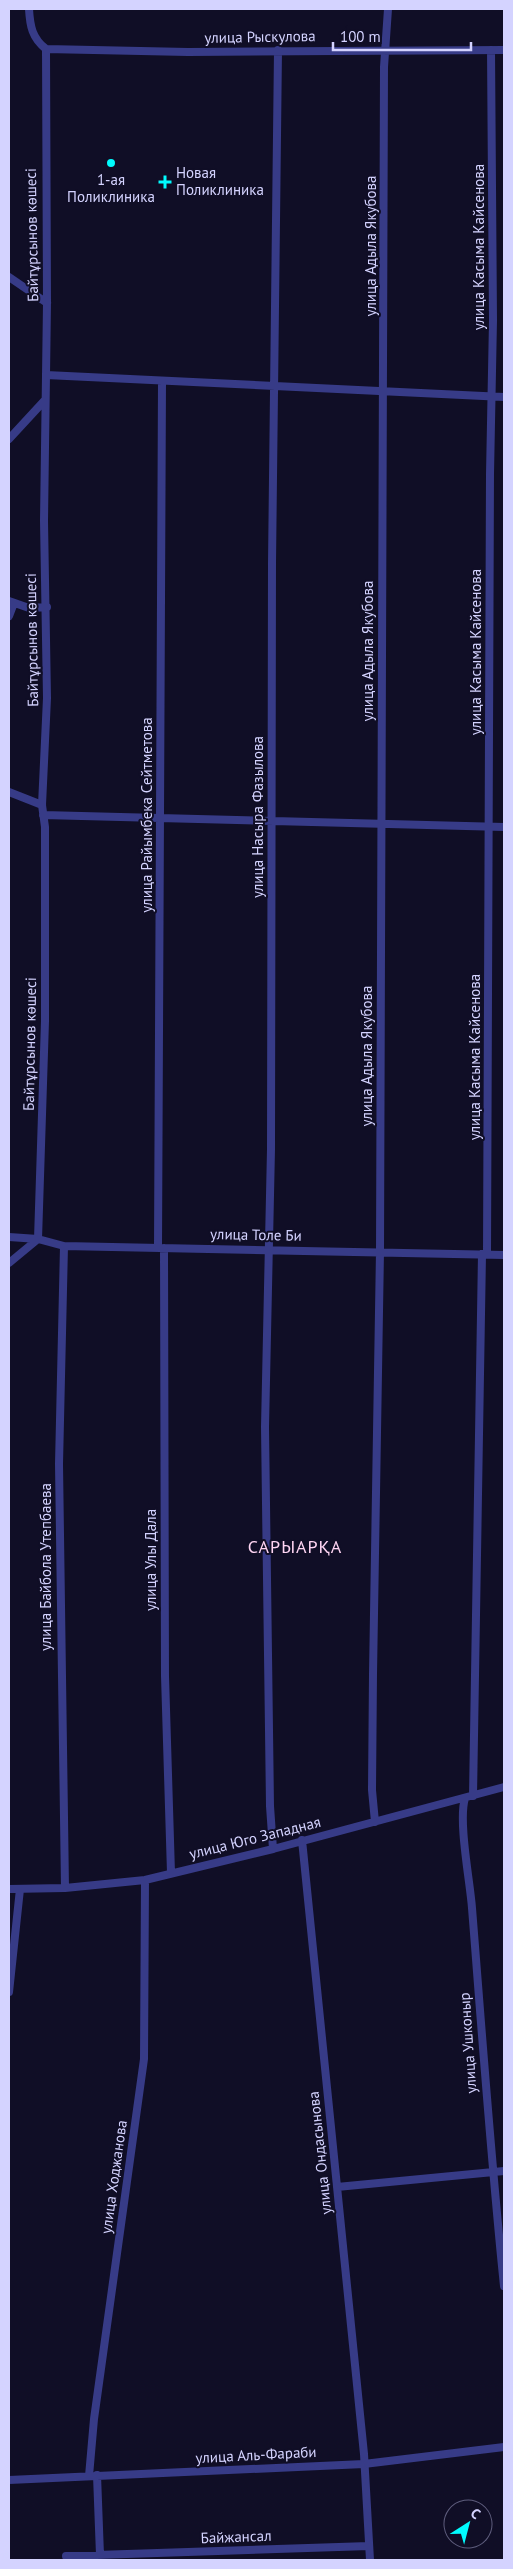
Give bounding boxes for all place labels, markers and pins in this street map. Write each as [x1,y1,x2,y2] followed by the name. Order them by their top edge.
[105,157,117,169] marker: 1-ая Поликлиника
[176,163,264,199] place label: Новая Поликлиника
[67,170,155,206] place label: 1-ая Поликлиника
[158,175,172,189] marker: Новая Поликлиника

